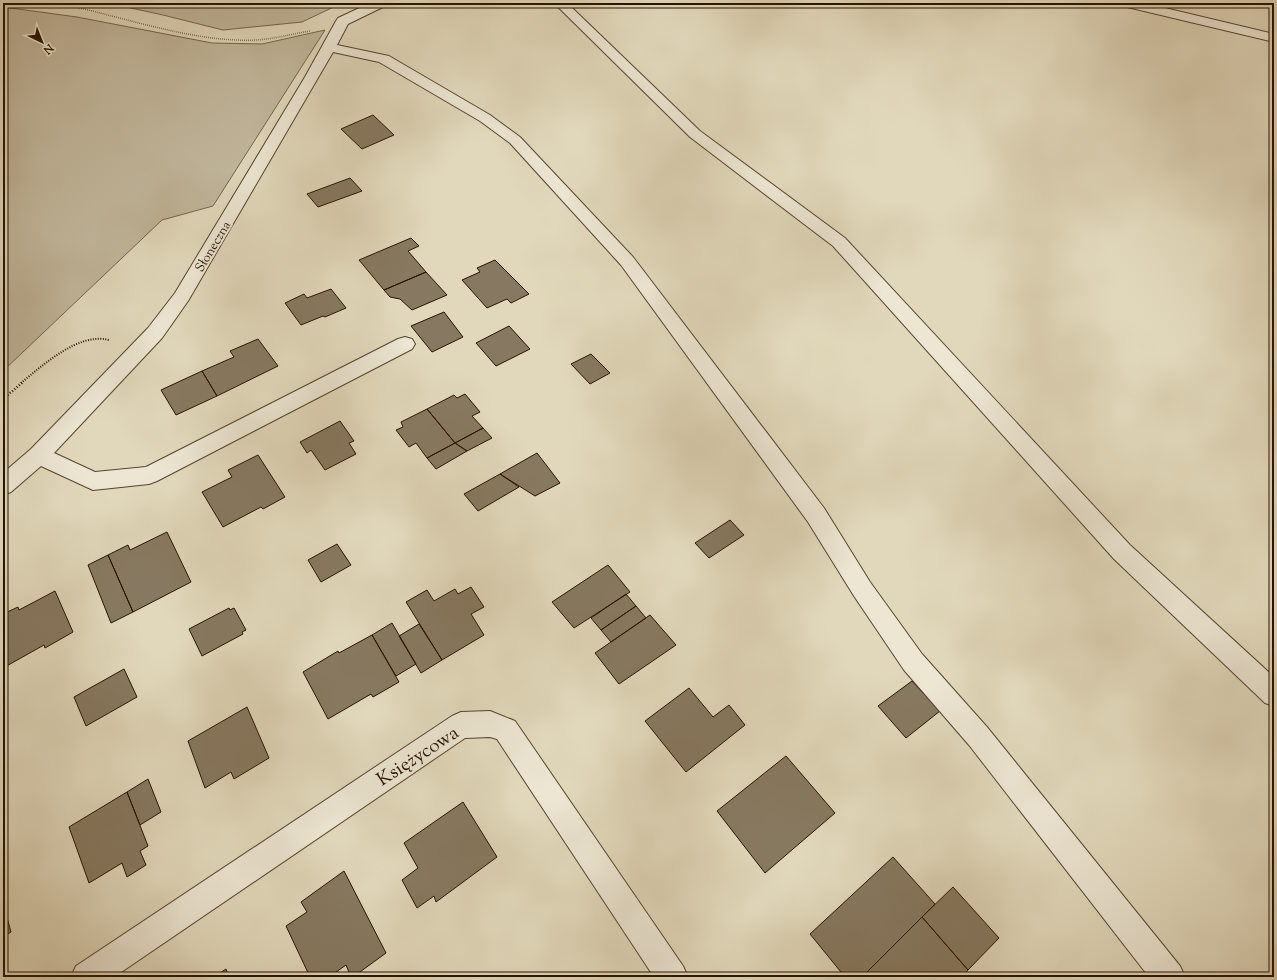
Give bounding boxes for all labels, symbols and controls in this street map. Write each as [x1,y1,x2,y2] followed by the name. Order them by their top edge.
[22,22,62,62] north arrow
[39,39,58,58] text: N
[191,218,236,276] street label: Słoneczna
[372,720,465,794] street label: Księżycowa

